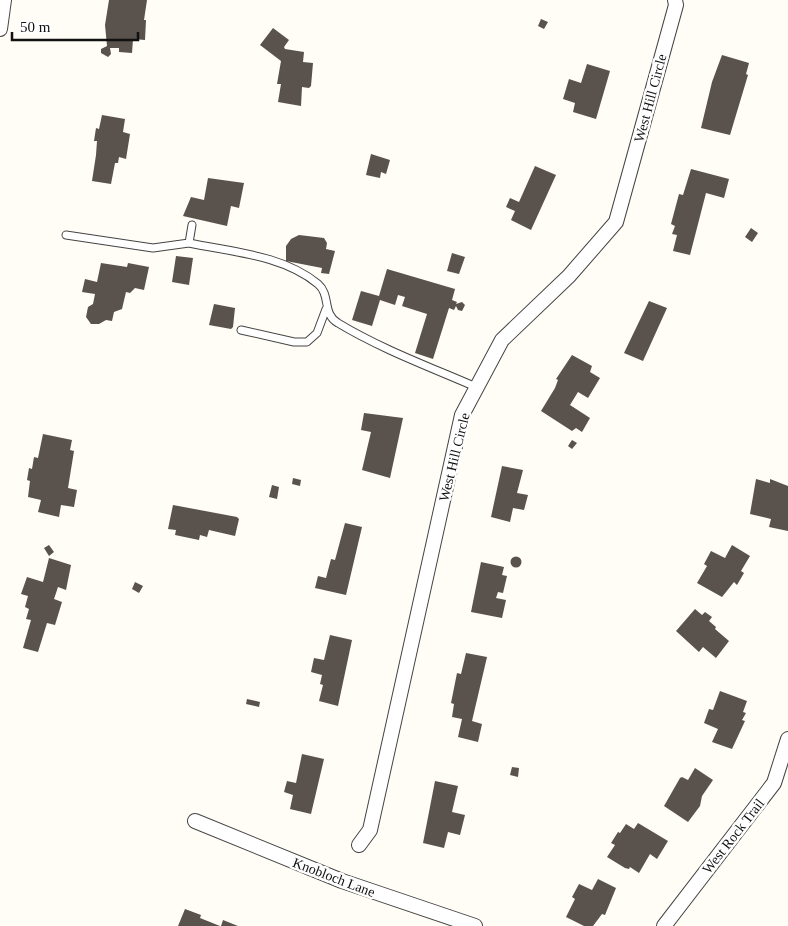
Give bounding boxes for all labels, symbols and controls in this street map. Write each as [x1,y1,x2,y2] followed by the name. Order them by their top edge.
[12,10,139,42] scale bar
[20,19,51,35] text: 50 m
[632,52,669,144] street label: West Hill Circle
[436,411,473,503] street label: West Hill Circle
[700,796,767,877] street label: West Rock Trail
[291,855,377,900] street label: Knobloch Lane

